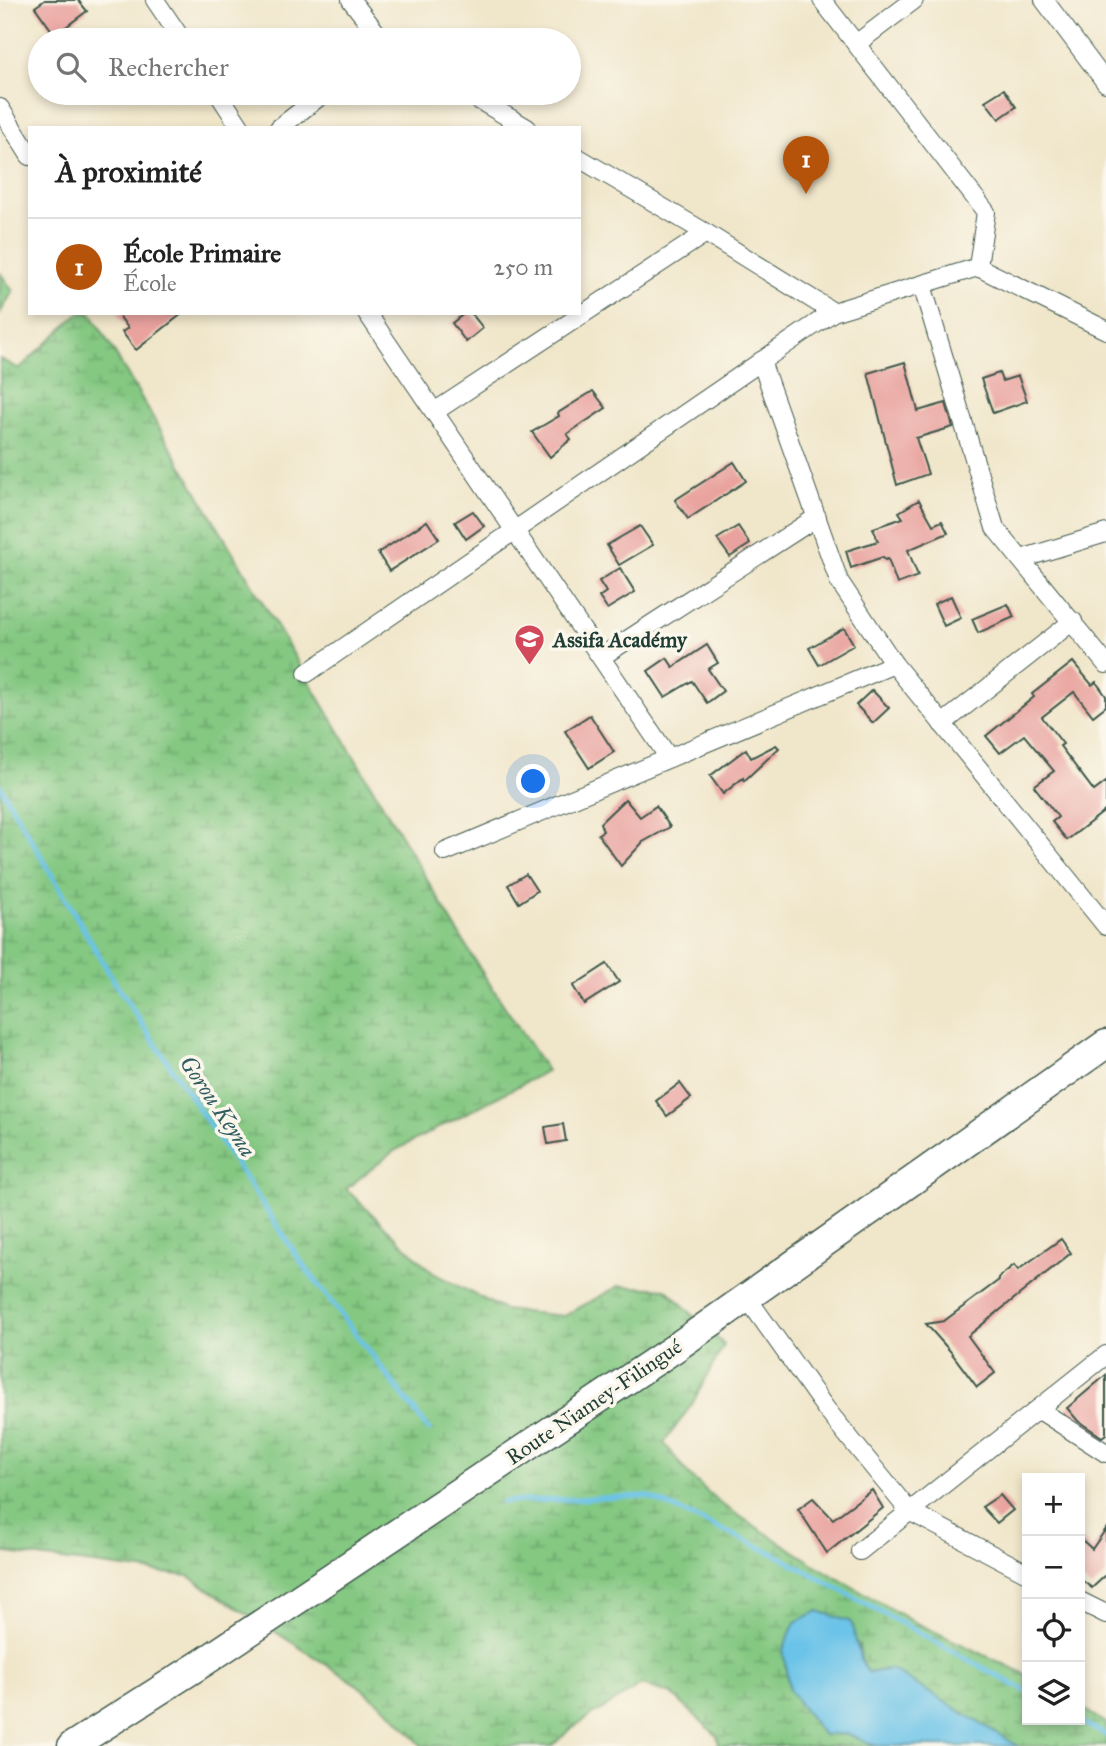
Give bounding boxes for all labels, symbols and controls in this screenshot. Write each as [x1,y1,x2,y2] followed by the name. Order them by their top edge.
[28,28,581,105] search box
[52,48,90,86] icon: search
[108,51,229,83] text: Rechercher
[783,136,829,194] pin: 1
[56,154,202,190] text: À proximité
[123,237,281,269] text: École Primaire
[74,253,84,281] text: 1
[493,253,553,281] text: 250 m
[123,269,177,297] text: École
[513,623,547,667] school or university icon: Assifa Académy
[551,627,688,653] place label: Assifa Académy
[516,764,550,798] your location
[174,1050,262,1162] water label: Gorou Keyna
[501,1333,687,1471] street label: Route Niamey-Filingué
[1022,1473,1085,1725] map controls
[1022,1473,1085,1536] button: +
[1022,1536,1085,1599] button: −
[1022,1599,1085,1662] button: locate
[1022,1662,1085,1725] button: layers

